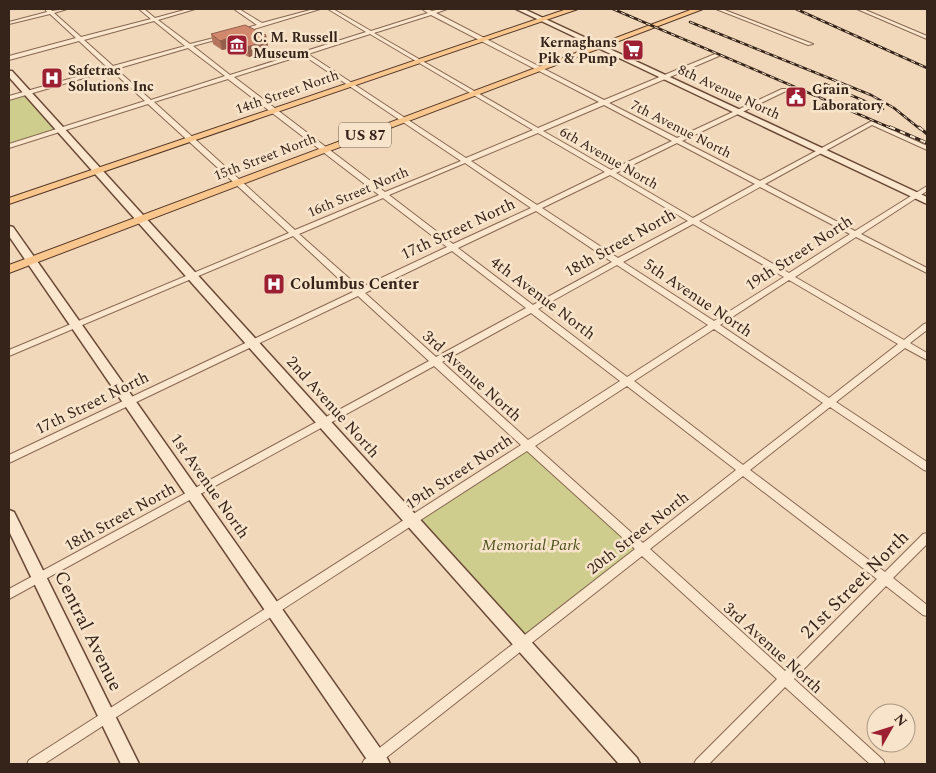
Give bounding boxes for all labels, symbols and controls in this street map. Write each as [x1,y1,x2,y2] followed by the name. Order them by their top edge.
[253,27,338,64] place label: C. M. Russell Museum
[538,32,617,69] place label: Kernaghans Pik & Pump
[225,33,249,57] museum icon: C. M. Russell Museum
[621,38,645,62] supermarket icon: Kernaghans Pik & Pump
[674,59,784,125] street label: 8th Avenue North
[68,60,154,97] place label: Safetrac Solutions Inc
[232,64,342,120] street label: 14th Street North
[40,66,64,90] hospital icon: Safetrac Solutions Inc
[812,79,885,116] place label: Grain Laboratory
[784,85,808,109] public building icon: Grain Laboratory
[627,95,735,163] street label: 7th Avenue North
[556,121,662,195] street label: 6th Avenue North
[339,122,391,148] road number: US 87
[211,128,319,186] street label: 15th Street North
[304,161,412,223] street label: 16th Street North
[397,192,519,266] street label: 17th Street North
[560,203,680,283] street label: 18th Street North
[741,209,857,297] street label: 19th Street North
[485,250,601,346] street label: 4th Avenue North
[639,253,757,343] street label: 5th Avenue North
[262,272,286,296] hospital icon: Columbus Center
[290,272,419,296] place label: Columbus Center
[417,325,527,427] street label: 3rd Avenue North
[281,351,385,463] street label: 2nd Avenue North
[31,365,153,441] street label: 17th Street North
[165,428,255,544] street label: 1st Avenue North
[401,428,517,516] street label: 19th Street North
[60,477,180,557] street label: 18th Street North
[582,485,694,581] street label: 20th Street North
[794,524,916,646] street label: 21st Street North
[482,533,581,557] park label: Memorial Park
[46,566,130,696] street label: Central Avenue
[718,597,828,699] street label: 3rd Avenue North
[866,703,916,753] north arrow
[889,709,912,731] text: N

